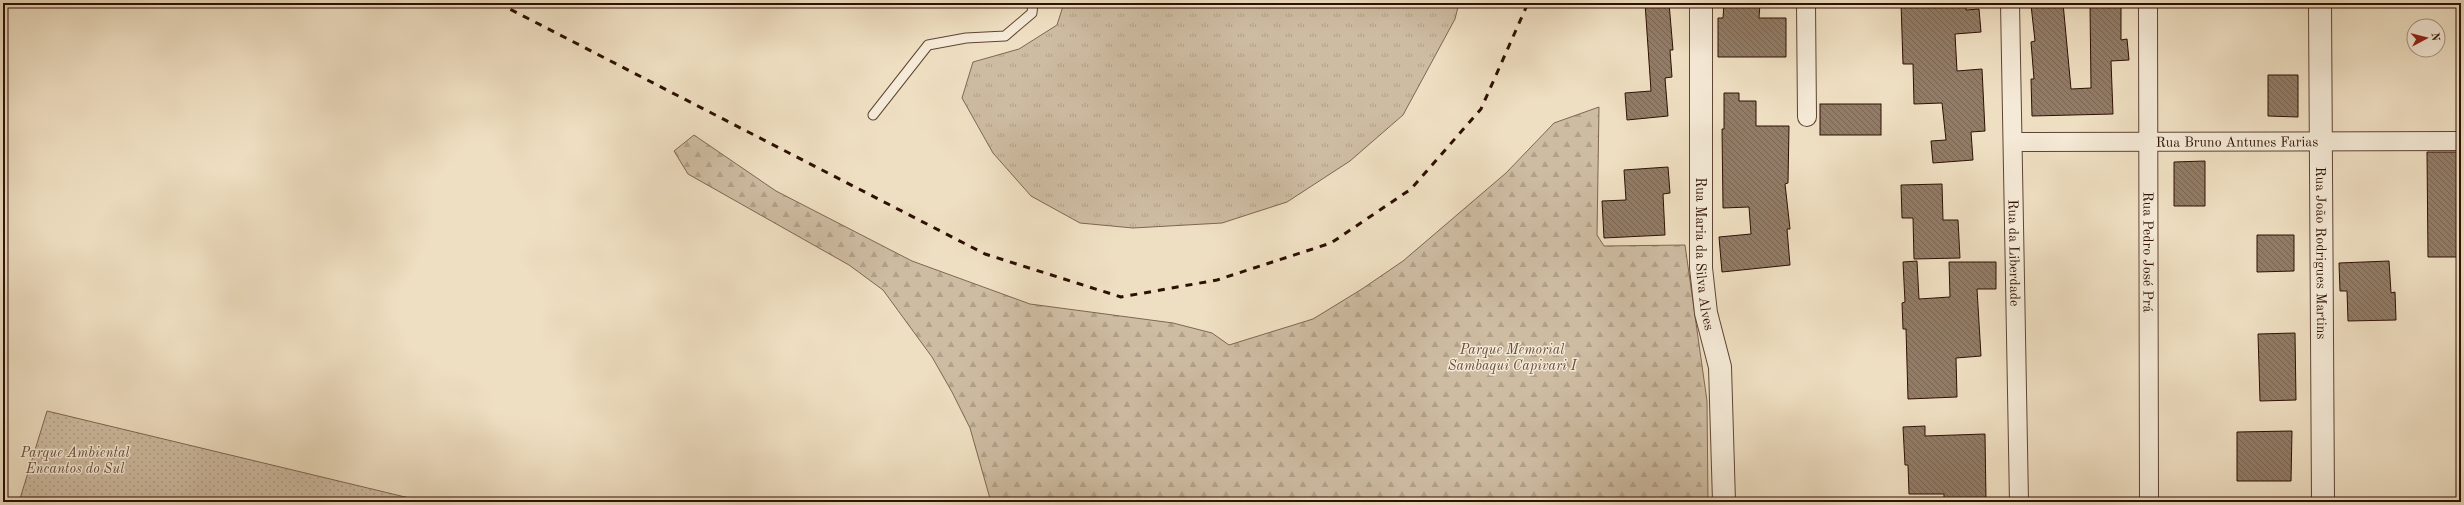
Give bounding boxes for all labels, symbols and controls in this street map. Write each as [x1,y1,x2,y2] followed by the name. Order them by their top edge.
[2406,18,2446,58] north arrow
[2428,32,2440,42] text: N
[2156,135,2318,150] street label: Rua Bruno Antunes Farias
[2313,167,2328,339] street label: Rua João Rodrigues Martins
[1693,177,1716,332] street label: Rua Maria da Silva Alves
[2140,192,2155,312] street label: Rua Pedro José Prá
[2006,199,2021,307] street label: Rua da Liberdade
[1448,343,1578,374] park label: Parque Memorial Sambaqui Capivari I
[19,446,130,476] park label: Parque Ambiental Encantos do Sul

